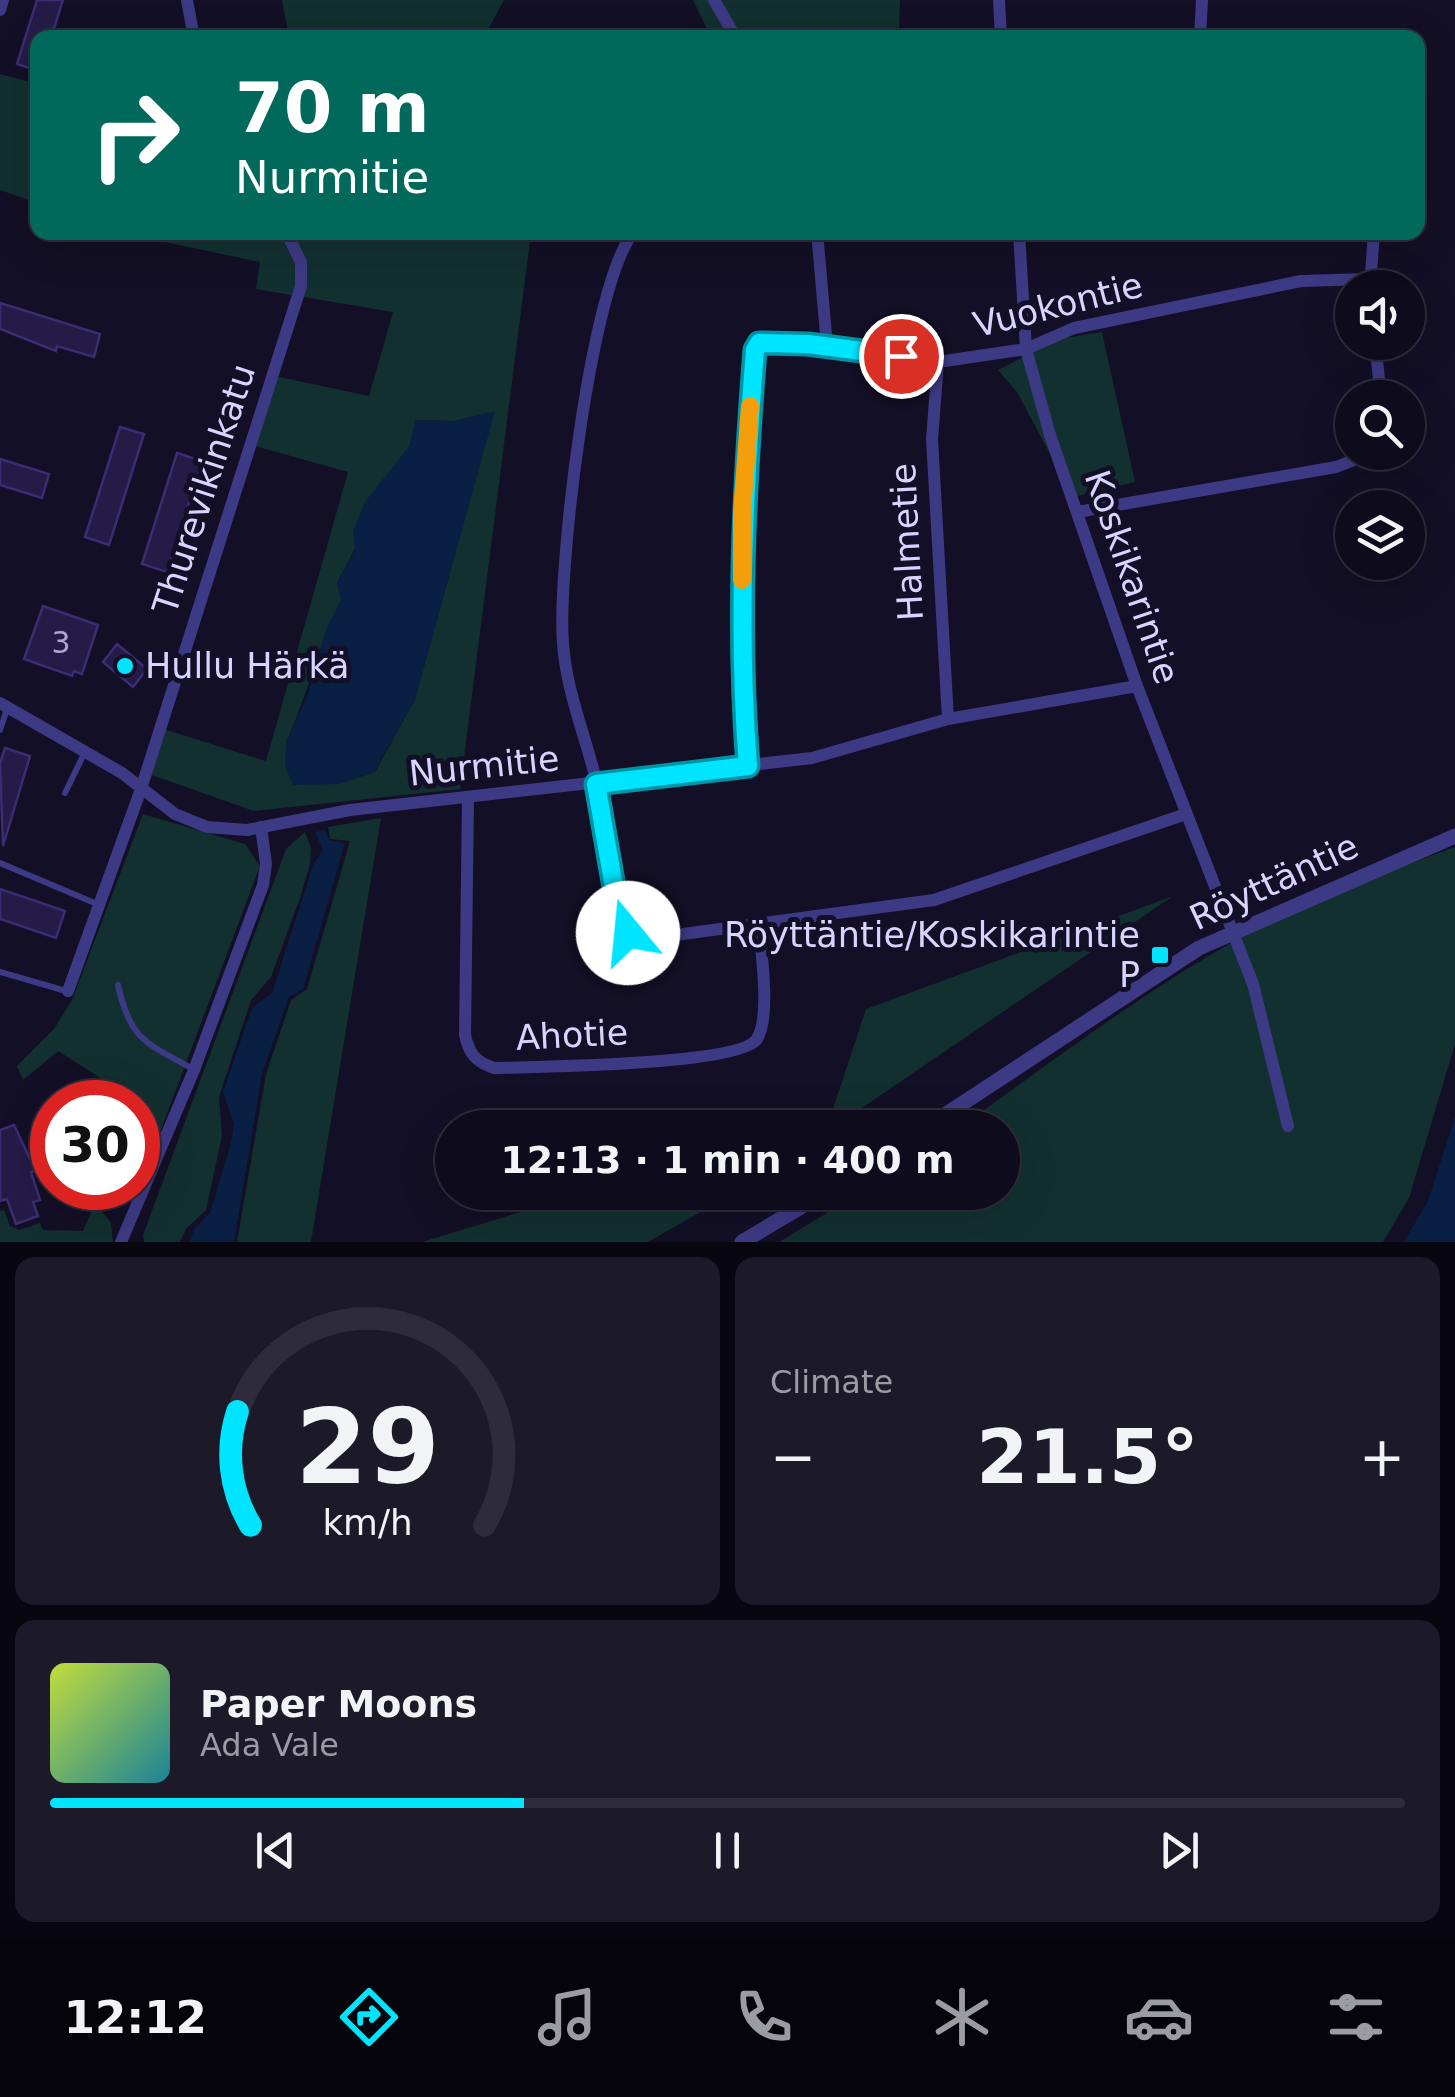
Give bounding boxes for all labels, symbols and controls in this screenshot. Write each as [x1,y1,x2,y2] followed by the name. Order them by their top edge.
[235,67,430,149] text: 70 m
[70,70,200,200] icon: right
[235,151,429,204] text: Nurmitie
[969,265,1147,345] street label: Vuokontie
[1335,270,1425,580] map controls
[1335,270,1425,360] button: sound
[859,314,944,399] pin
[874,329,929,384] icon: arrive
[144,359,263,620] street label: Thurevikinkatu
[1335,380,1425,470] button: search
[883,462,931,622] street label: Halmetie
[1077,465,1187,689] street label: Koskikarintie
[1335,490,1425,580] button: layers
[51,625,71,660] house number: 3
[145,646,350,686] place label: Hullu Härkä
[114,655,136,677] marker: Hullu Härkä
[407,738,561,794] street label: Nurmitie
[1184,826,1364,938] street label: Röyttäntie
[576,881,680,985] position arrow
[724,915,1140,995] place label: Röyttäntie/Koskikarintie P
[1149,944,1171,966] marker: Röyttäntie/Koskikarintie P
[515,1012,629,1058] street label: Ahotie
[30,1080,160,1210] speed limit sign: 30
[500,1138,955,1182] text: 12:13 · 1 min · 400 m
[770,1363,893,1401] text: Climate
[295,1386,440,1508] text: 29
[976,1413,1199,1501] text: 21.5°
[770,1425,816,1489] text: −
[1359,1425,1405,1489] text: +
[322,1502,413,1543] text: km/h
[200,1682,477,1726] text: Paper Moons
[200,1726,339,1764] text: Ada Vale
[248,1823,303,1878] icon: previous
[700,1823,755,1878] icon: pause
[1152,1823,1207,1878] icon: next
[334,1982,404,2052] icon: directions
[532,1982,602,2052] icon: music
[729,1982,799,2052] icon: phone
[927,1982,997,2052] icon: climate
[1124,1982,1194,2052] icon: car
[1321,1982,1391,2052] icon: filters
[64,1991,207,2044] text: 12:12

